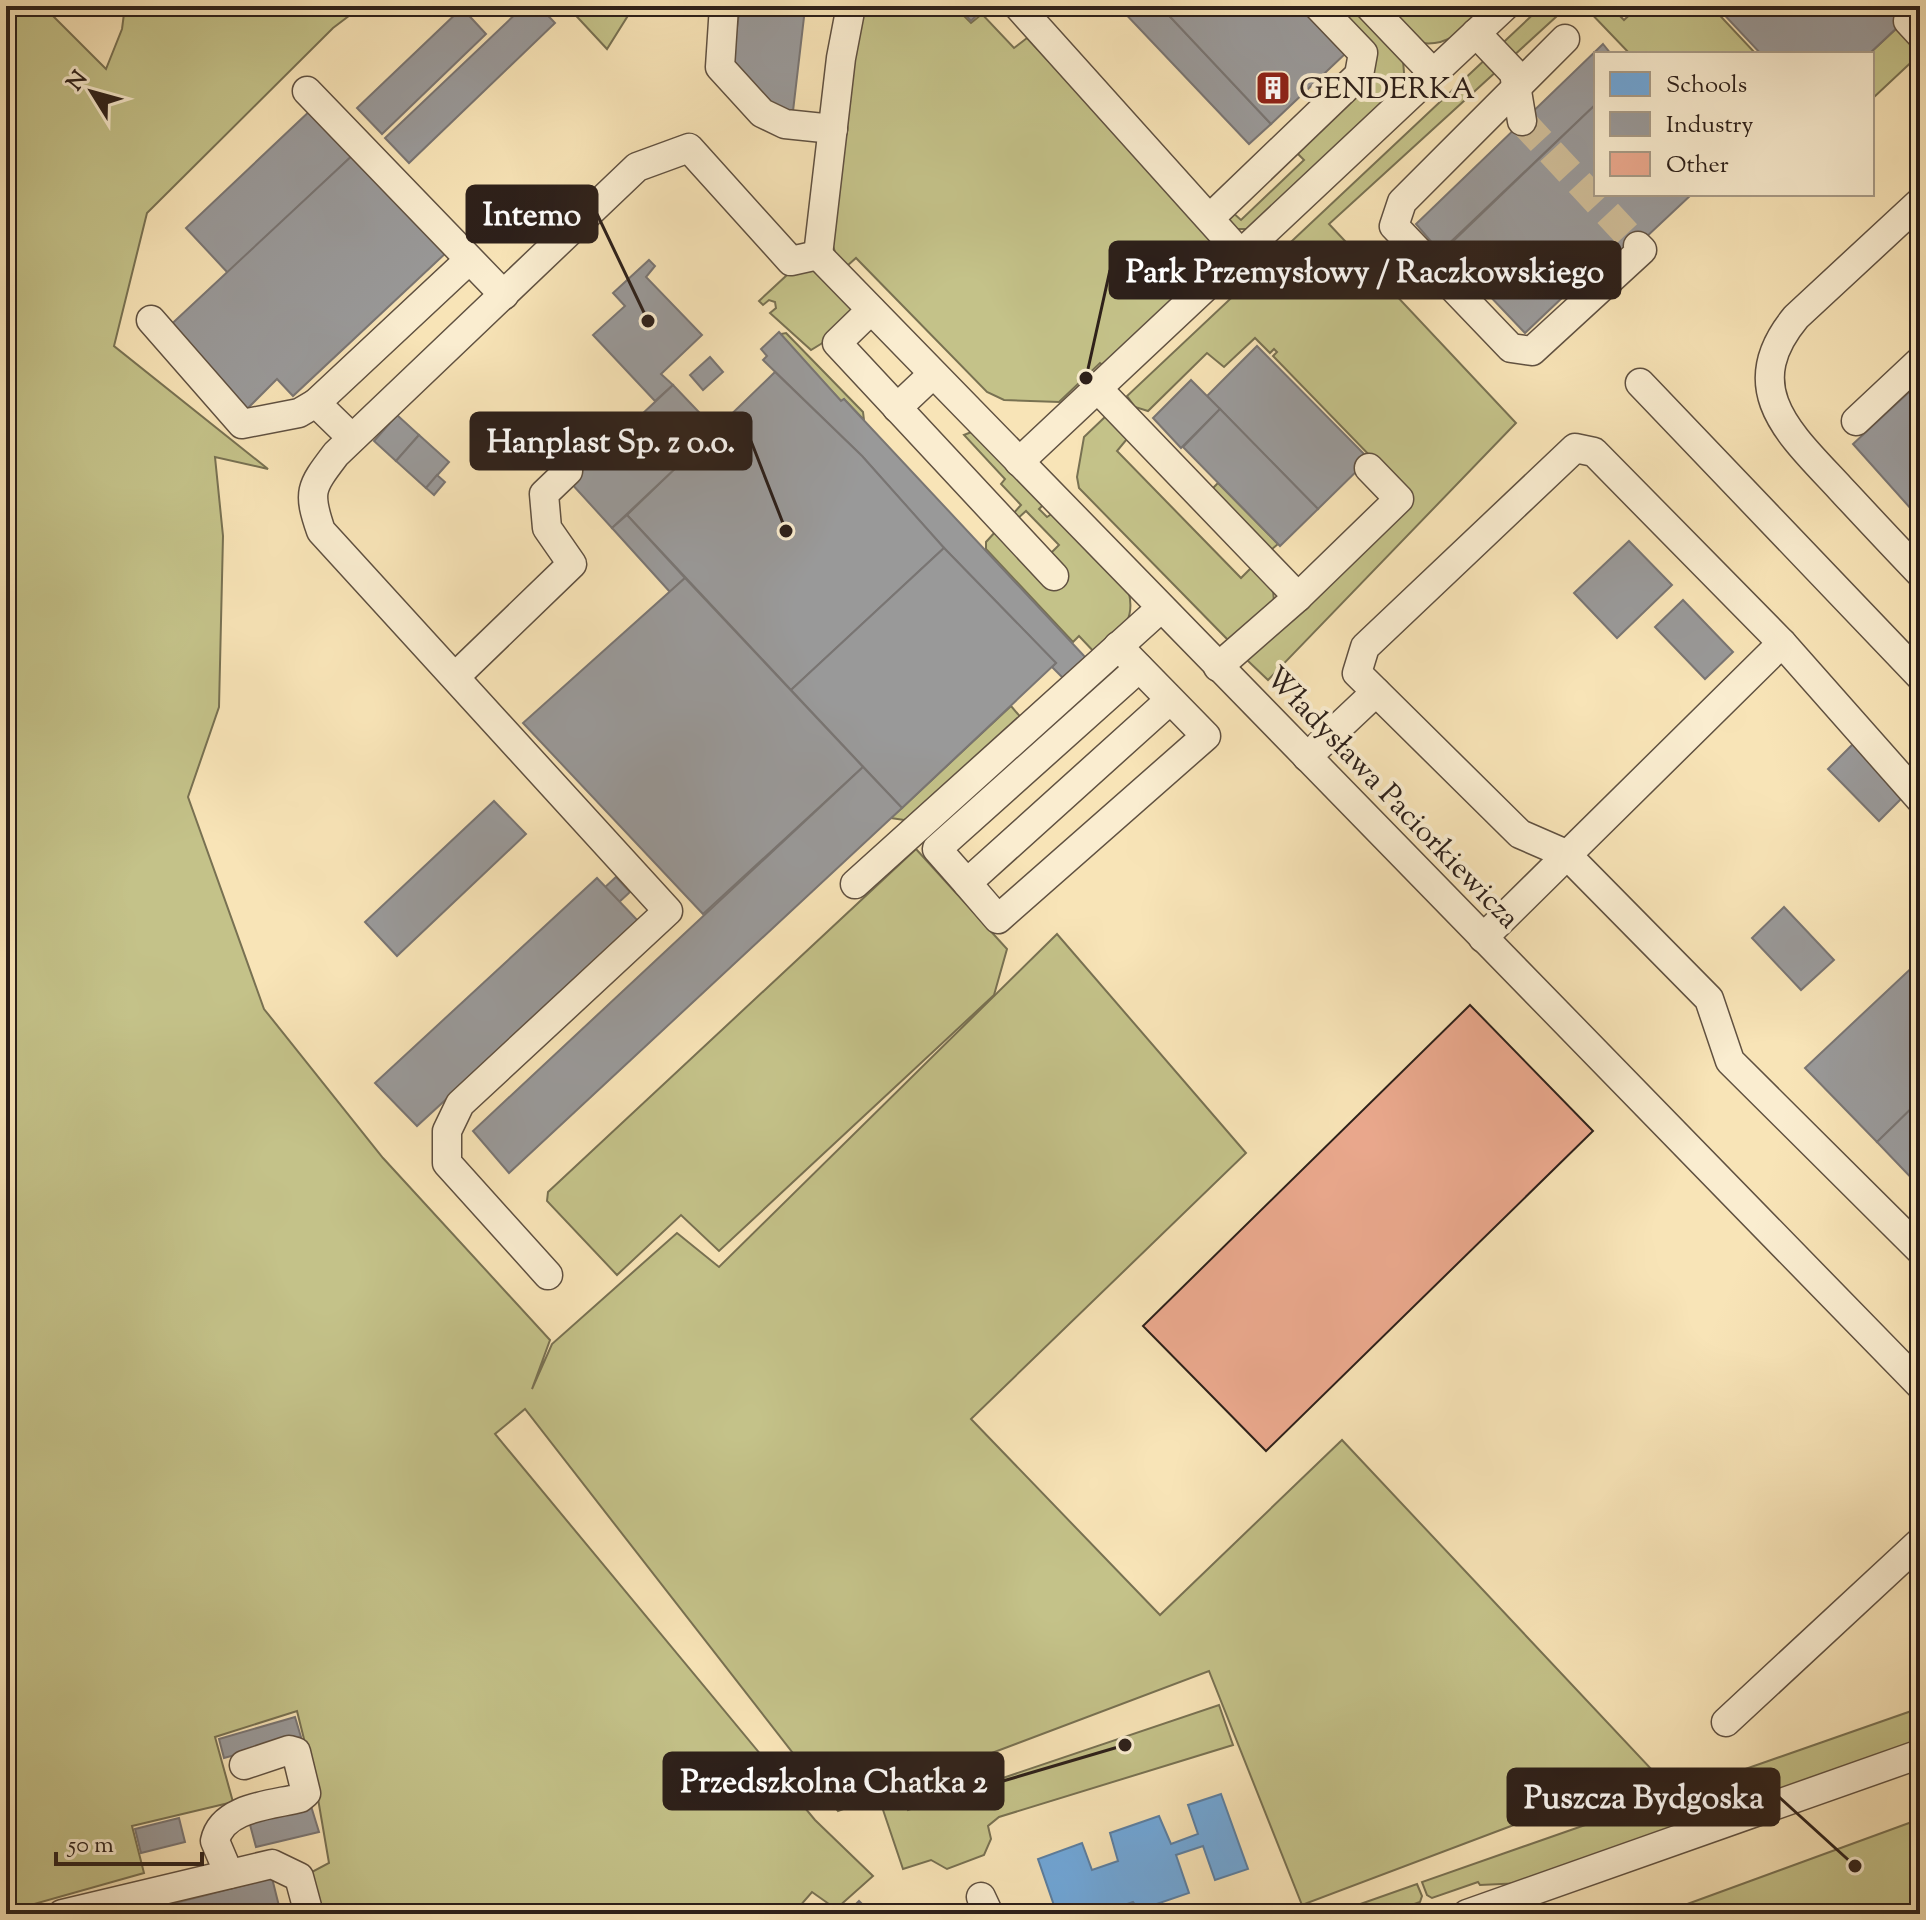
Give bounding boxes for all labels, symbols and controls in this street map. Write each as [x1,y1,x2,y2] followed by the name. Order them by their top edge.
[52,52,132,132] north arrow
[1594,52,1874,196] legend
[60,65,97,98] text: N
[1254,69,1292,107] building icon: GENDERKA
[1299,69,1475,112] place label: GENDERKA
[1666,69,1747,103] text: Schools
[1666,109,1754,143] text: Industry
[1666,149,1729,183] text: Other
[467,186,597,242] callout: Intemo
[483,194,581,240] text: Intemo
[1110,242,1620,298] callout: Park Przemysłowy / Raczkowskiego
[1126,251,1604,297] text: Park Przemysłowy / Raczkowskiego
[471,413,751,469] callout: Hanplast Sp. z o.o.
[487,421,735,467] text: Hanplast Sp. z o.o.
[1254,658,1528,940] street label: Władysława Paciorkiewicza
[664,1753,1003,1809] callout: Przedszkolna Chatka 2
[681,1761,987,1807] text: Przedszkolna Chatka 2
[1508,1769,1779,1825] callout: Puszcza Bydgoska
[1524,1777,1764,1823] text: Puszcza Bydgoska
[56,1816,202,1866] scale bar
[66,1829,114,1863] text: 50 m

